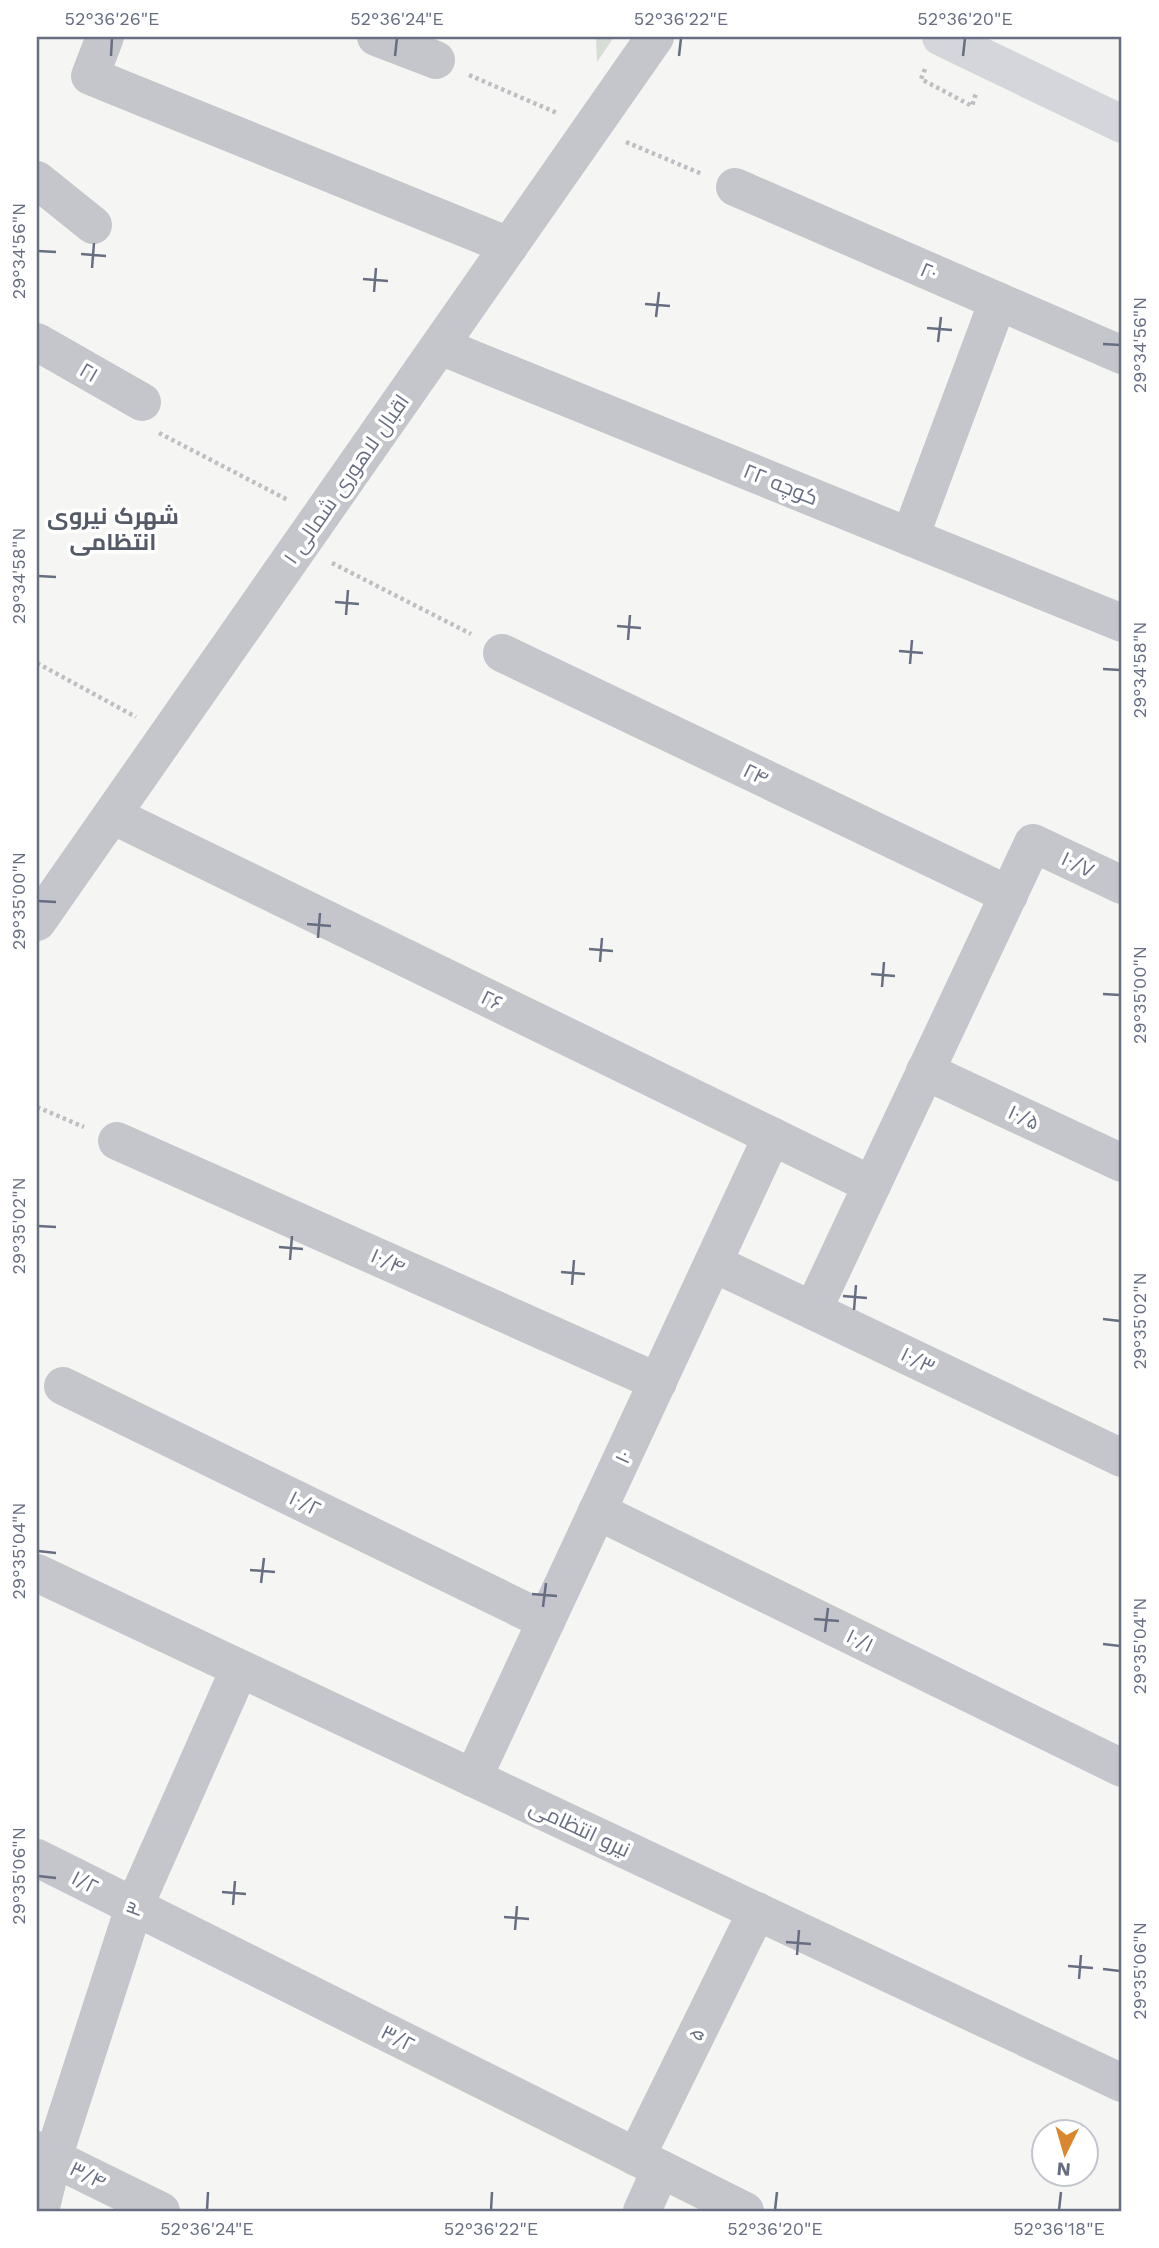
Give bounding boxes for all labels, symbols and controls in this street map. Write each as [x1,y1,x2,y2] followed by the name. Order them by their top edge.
[64,8,160,29] text: 52°36'26"E
[350,8,444,29] text: 52°36'24"E
[634,8,728,29] text: 52°36'22"E
[917,8,1013,29] text: 52°36'20"E
[8,203,29,299] text: 29°34'56"N
[917,256,941,286] street label: ۲۰
[1129,297,1150,393] text: 29°34'56"N
[75,357,103,387] street label: ۲۱
[278,389,415,569] street label: اقبال لاهوری شمالی ۱
[739,458,822,512] street label: کوچه ۲۲
[47,503,179,556] district label: شهرک نیروی انتظامی
[8,528,29,624] text: 29°34'58"N
[1129,622,1150,718] text: 29°34'58"N
[739,757,773,791] street label: ۲۴
[1057,845,1099,883] street label: ۱۰/۷
[8,852,29,950] text: 29°35'00"N
[1129,946,1150,1044] text: 29°35'00"N
[477,984,507,1016] street label: ۲۶
[1004,1099,1044,1135] street label: ۱۰/۵
[8,1177,29,1275] text: 29°35'02"N
[367,1242,409,1280] street label: ۱۰/۴
[1129,1272,1150,1370] text: 29°35'02"N
[897,1341,939,1379] street label: ۱۰/۳
[609,1446,637,1468] street label: ۱۰
[285,1485,325,1521] street label: ۱۰/۲
[8,1503,29,1599] text: 29°35'04"N
[1129,1598,1150,1694] text: 29°35'04"N
[842,1623,878,1657] street label: ۱۰/۱
[525,1794,634,1863] street label: نیرو انتظامی
[8,1827,29,1925] text: 29°35'06"N
[67,1865,103,1899] street label: ۱/۲
[120,1898,148,1920] street label: ۳
[1129,1922,1150,2020] text: 29°35'06"N
[377,2019,419,2057] street label: ۳/۲
[682,2023,710,2045] street label: ۵
[1030,2118,1100,2188] north arrow
[66,2156,110,2194] street label: ۳/۴
[1056,2157,1072,2182] text: N
[160,2218,254,2239] text: 52°36'24"E
[444,2218,538,2239] text: 52°36'22"E
[727,2218,823,2239] text: 52°36'20"E
[1013,2218,1105,2239] text: 52°36'18"E

